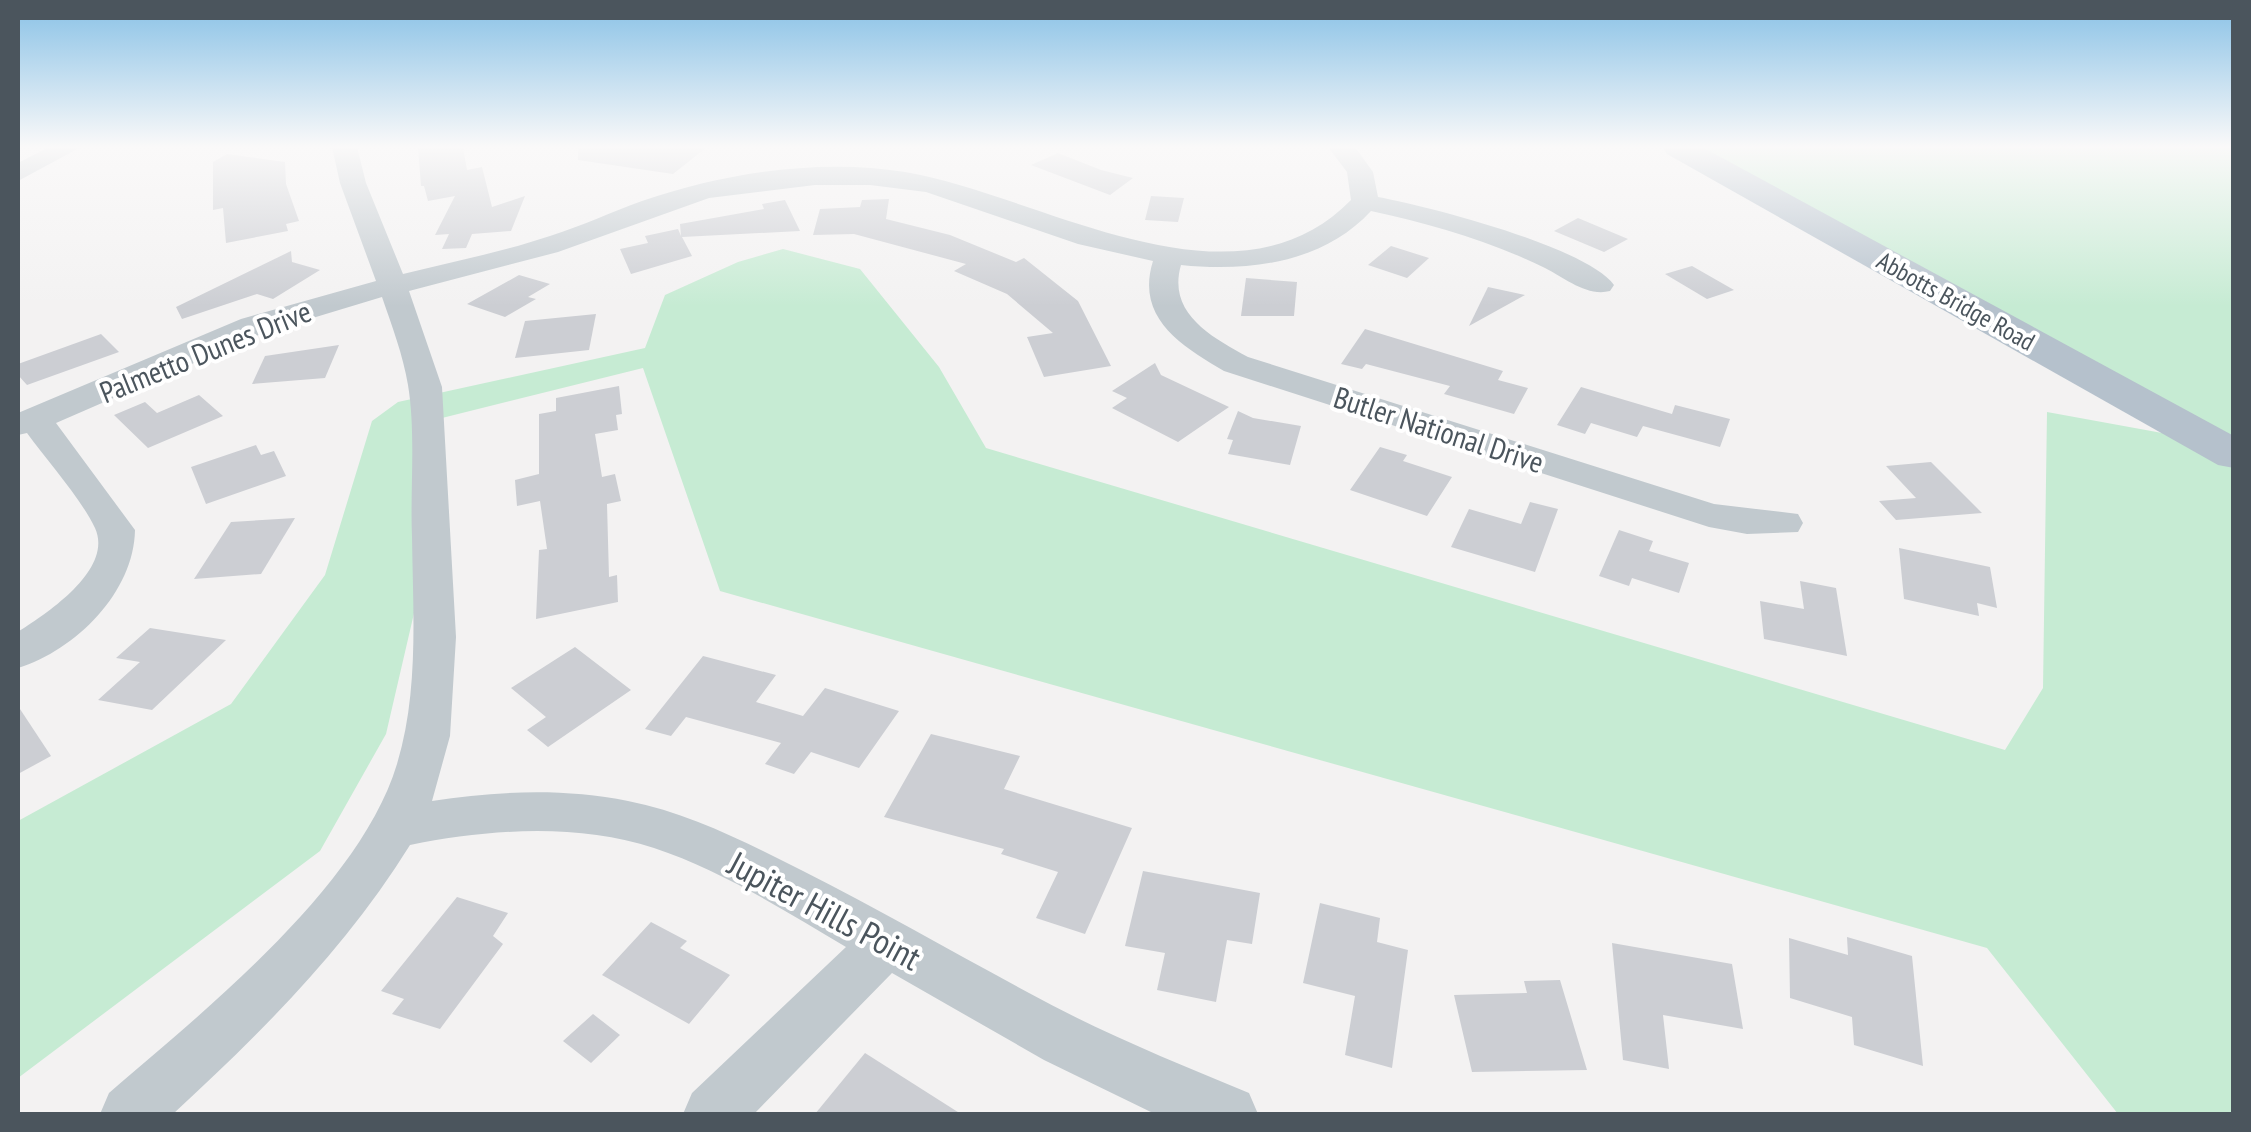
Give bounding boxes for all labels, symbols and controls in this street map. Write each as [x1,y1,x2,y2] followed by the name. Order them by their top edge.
[1871,244,2041,358] street label: Abbotts Bridge Road
[94,291,316,411] street label: Palmetto Dunes Drive
[1329,377,1549,481] street label: Butler National Drive
[720,840,930,980] street label: Jupiter Hills Point

